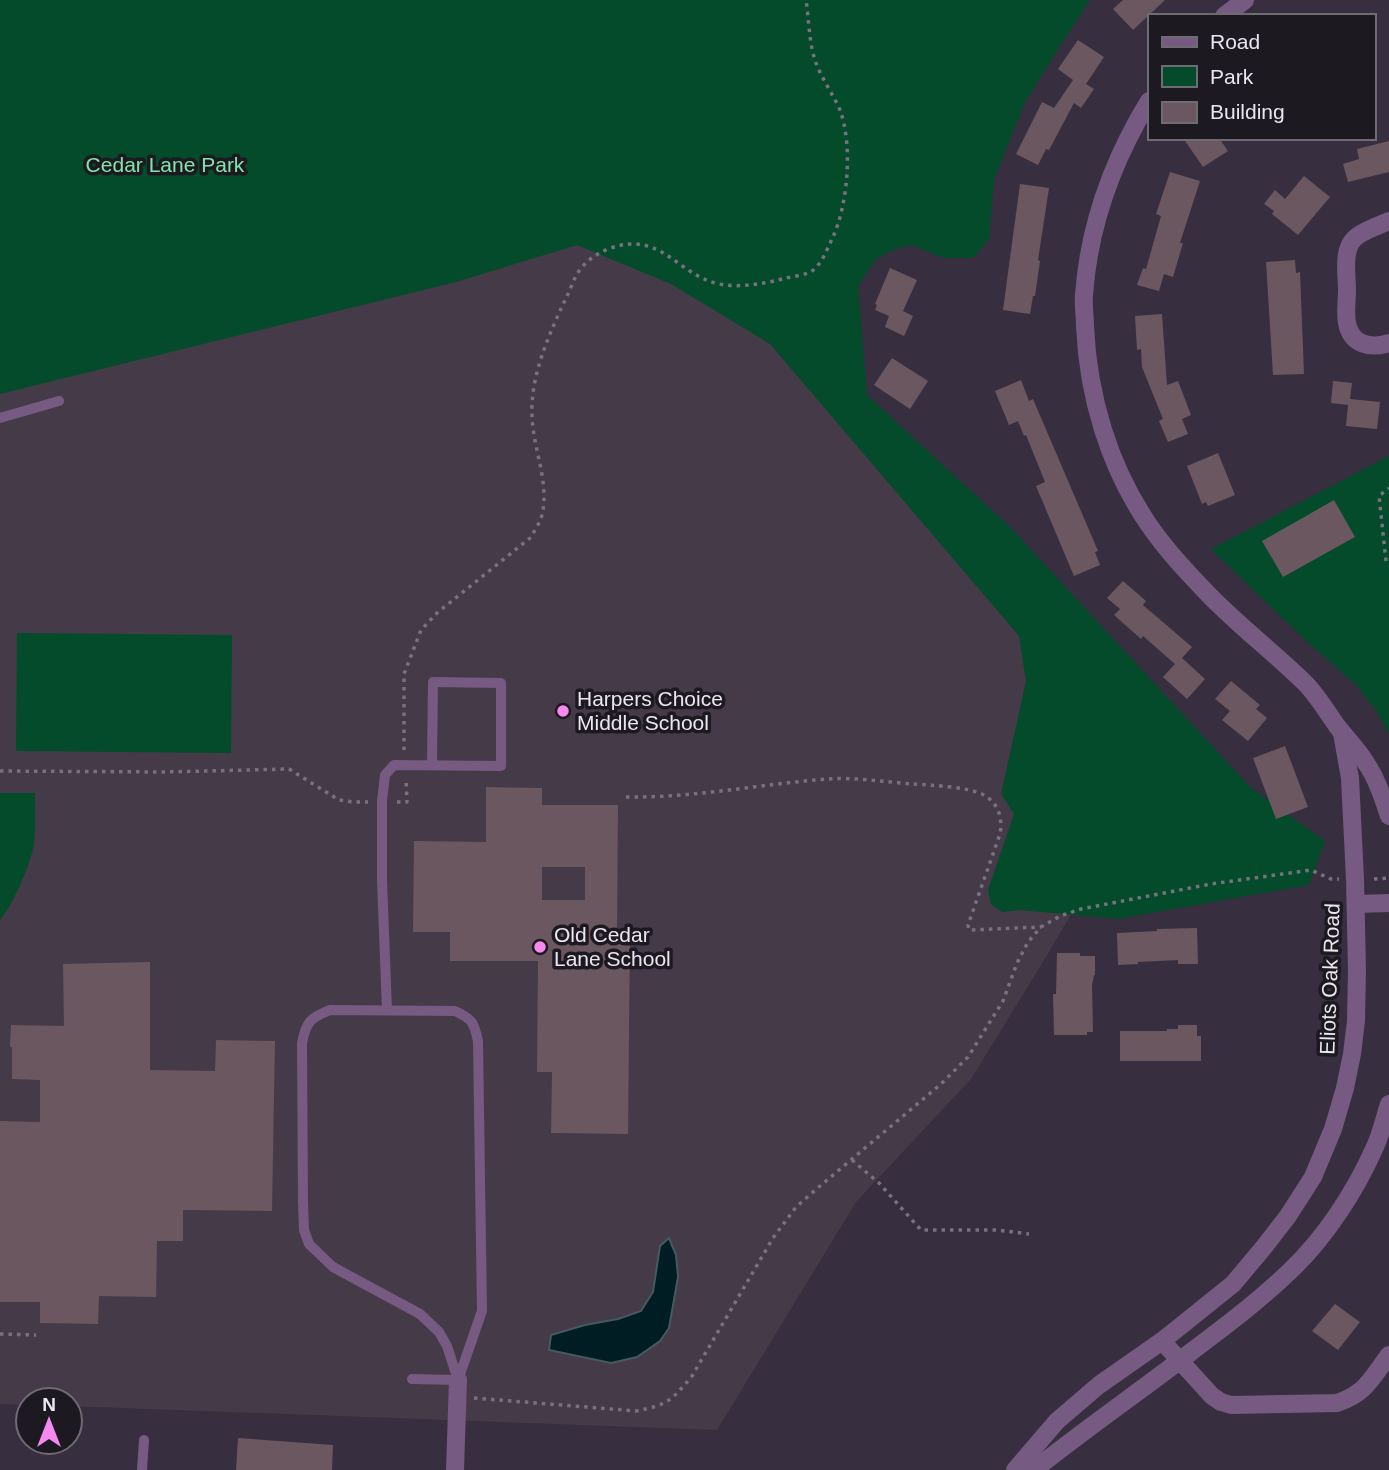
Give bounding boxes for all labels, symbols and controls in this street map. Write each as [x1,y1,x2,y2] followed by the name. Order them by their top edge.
[1148,14,1375,140] legend
[1210,30,1260,53] text: Road
[1210,65,1254,88] text: Park
[1210,100,1285,123] text: Building
[86,153,245,176] park label: Cedar Lane Park
[577,687,723,734] place label: Harpers Choice Middle School
[555,703,571,719] marker: Harpers Choice Middle School
[1315,903,1344,1055] street label: Eliots Oak Road
[554,923,671,970] place label: Old Cedar Lane School
[532,939,548,955] marker: Old Cedar Lane School
[14,1386,84,1456] north arrow
[42,1394,56,1415] text: N

